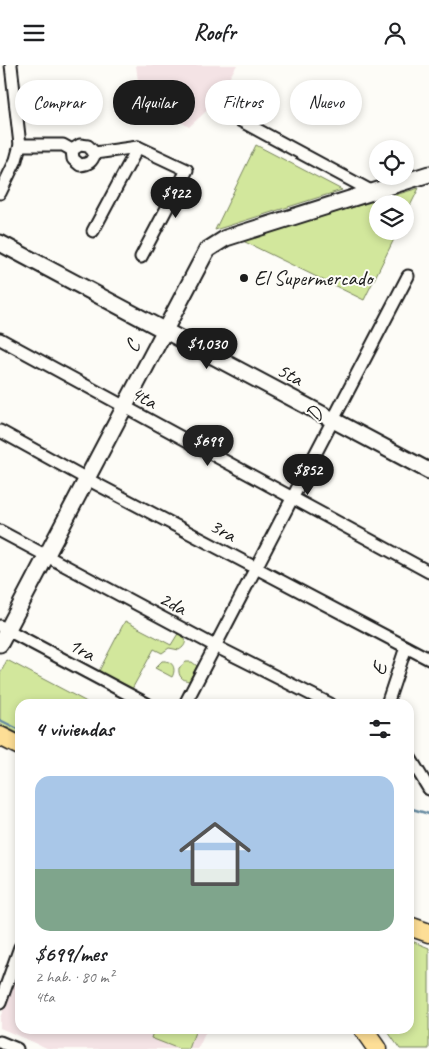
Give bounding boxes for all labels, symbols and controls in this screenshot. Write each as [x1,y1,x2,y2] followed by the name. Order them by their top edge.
[20,19,48,47] icon: menu
[193,19,236,47] text: Roofr
[381,19,409,47] icon: person
[15,80,103,125] chip: Comprar
[113,80,195,125] chip: Alquilar
[205,80,280,125] chip: Filtros
[290,80,362,125] chip: Nuevo
[369,140,414,240] map controls
[369,140,414,185] button: locate
[146,177,206,219] pin: $922
[162,183,190,203] text: $922
[369,195,414,240] button: layers
[254,265,375,291] place label: El Supermercado
[238,272,250,284] marker: El Supermercado
[166,327,248,370] pin: $1,030
[118,334,147,356] street label: C
[187,334,227,354] text: $1,030
[273,357,309,392] street label: 5ta
[127,380,163,415] street label: 4ta
[300,401,329,425] street label: D
[178,425,238,467] pin: $699
[194,431,222,451] text: $699
[278,453,338,496] pin: $852
[294,460,322,480] text: $852
[205,512,242,548] street label: 3ra
[155,585,193,622] street label: 2da
[64,631,101,667] street label: 1ra
[365,657,394,678] street label: E
[366,715,394,743] icon: filters
[35,716,114,742] text: 4 viviendas
[170,809,260,899] icon: home
[35,941,106,967] text: $699/mes
[35,967,114,987] text: 2 hab. · 80 m²
[35,987,55,1007] text: 4ta

